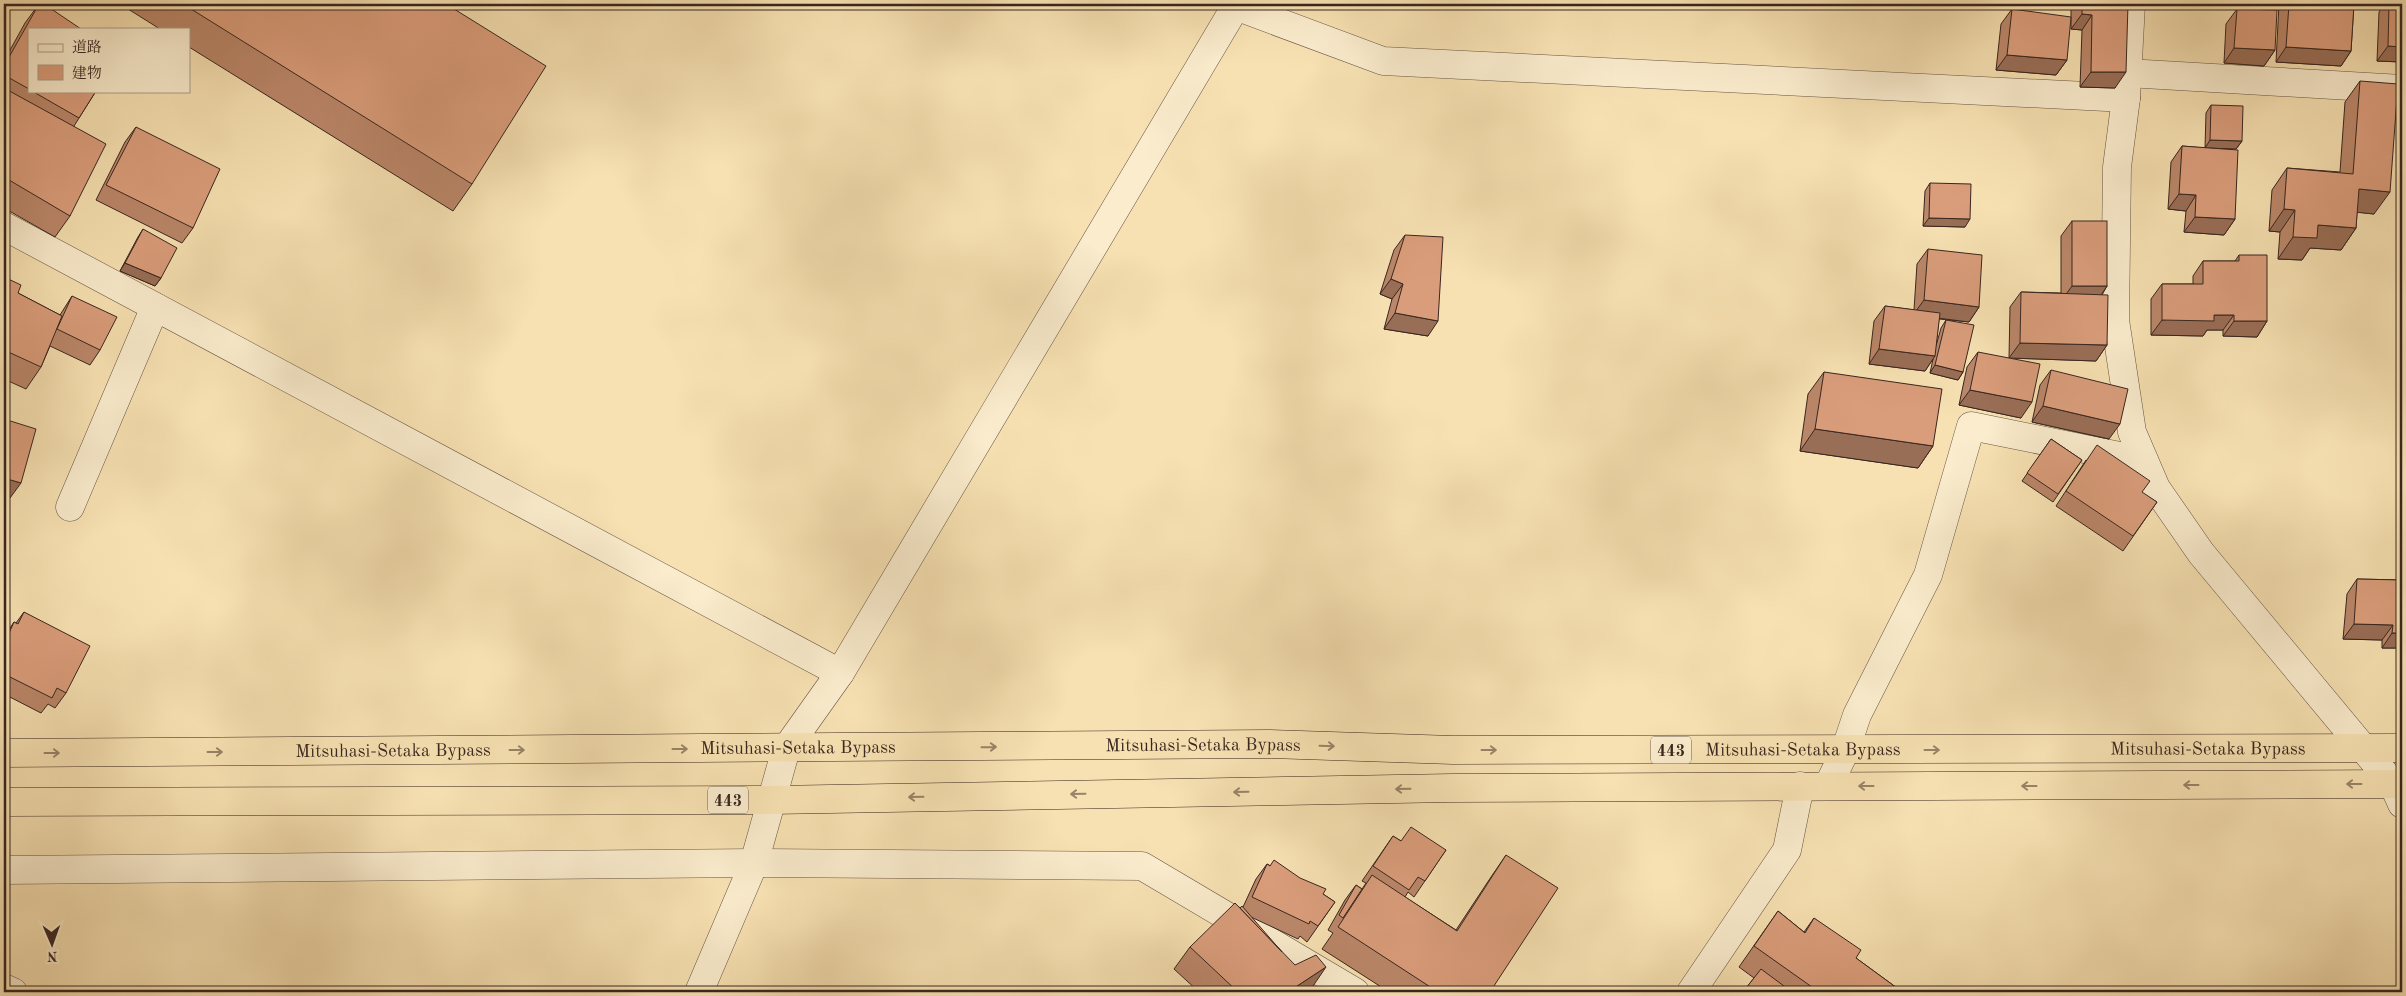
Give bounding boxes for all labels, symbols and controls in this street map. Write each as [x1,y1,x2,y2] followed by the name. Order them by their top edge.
[28,28,190,92] legend
[72,39,102,56] text: 道路
[72,65,102,82] text: 建物
[1105,736,1301,755] street label: Mitsuhasi-Setaka Bypass
[1651,736,1691,764] road number: 443
[700,739,896,758] street label: Mitsuhasi-Setaka Bypass
[2110,740,2306,759] street label: Mitsuhasi-Setaka Bypass
[1318,741,1335,751] one-way arrow
[1705,741,1901,759] street label: Mitsuhasi-Setaka Bypass
[295,742,491,761] street label: Mitsuhasi-Setaka Bypass
[981,742,997,752] one-way arrow
[672,744,688,754] one-way arrow
[509,745,525,755] one-way arrow
[1480,745,1497,755] one-way arrow
[1923,745,1939,755] one-way arrow
[206,747,223,757] one-way arrow
[44,748,60,758] one-way arrow
[2346,779,2362,789] one-way arrow
[2183,780,2200,790] one-way arrow
[1858,781,1874,791] one-way arrow
[2021,781,2037,790] one-way arrow
[1395,784,1412,794] one-way arrow
[708,786,748,814] road number: 443
[1233,787,1249,796] one-way arrow
[1070,790,1086,799] one-way arrow
[908,792,924,802] one-way arrow
[28,918,78,968] north arrow
[47,949,58,963] text: N

